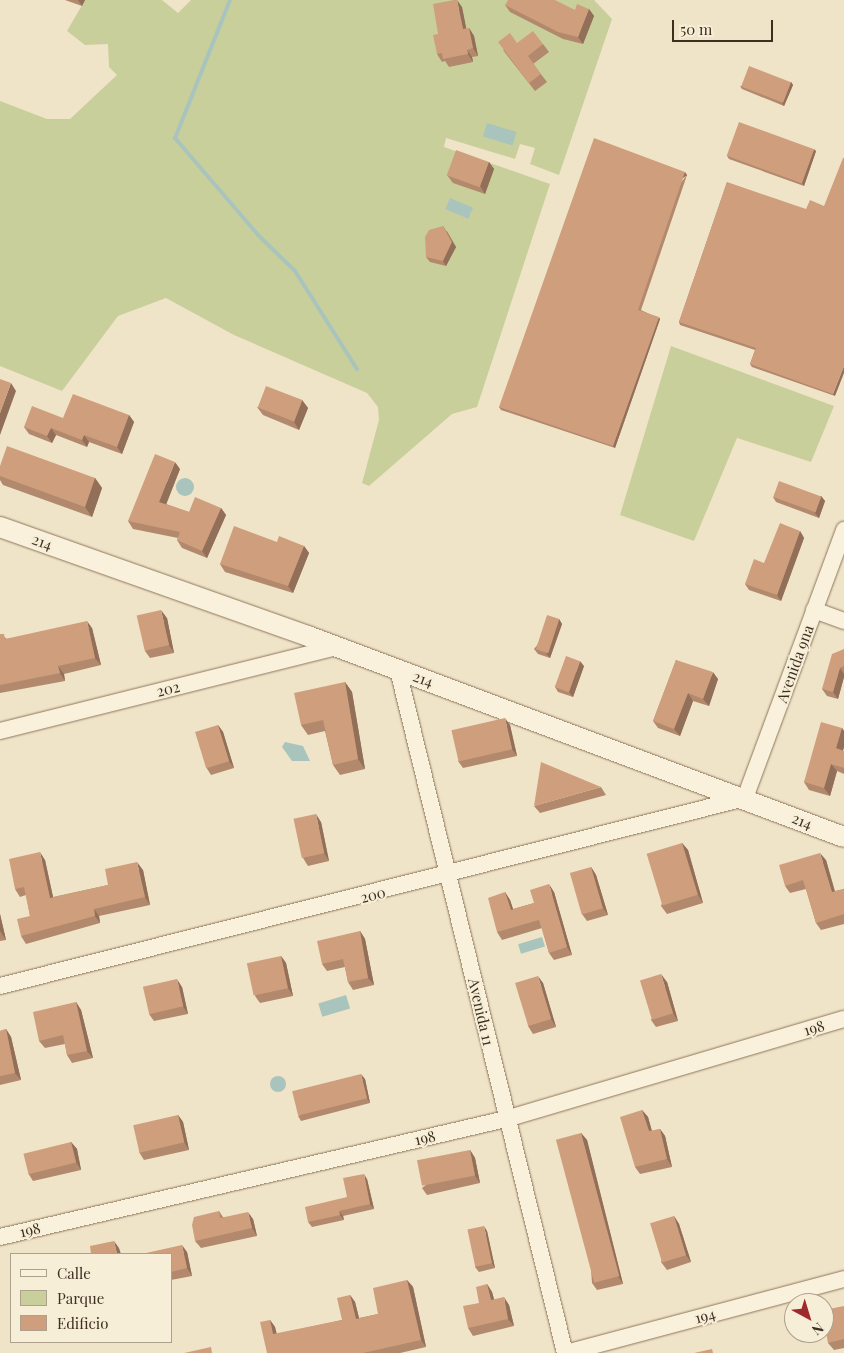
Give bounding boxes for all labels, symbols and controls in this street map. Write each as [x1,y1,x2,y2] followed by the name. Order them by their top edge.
[674,10,775,42] scale bar
[680,19,712,39] text: 50 m
[29,530,55,554] street label: 214
[773,623,817,705] street label: Avenida 9na
[410,667,436,691] street label: 214
[154,677,182,701] street label: 202
[789,809,815,833] street label: 214
[359,883,387,907] street label: 200
[465,977,497,1047] street label: Avenida 11
[801,1016,827,1040] street label: 198
[413,1127,437,1149] street label: 198
[18,1219,42,1241] street label: 198
[10,1253,172,1343] legend
[57,1263,91,1283] text: Calle
[57,1288,104,1308] text: Parque
[784,1293,834,1343] north arrow
[693,1305,717,1327] street label: 194
[57,1313,108,1333] text: Edificio
[808,1319,828,1340] text: N

